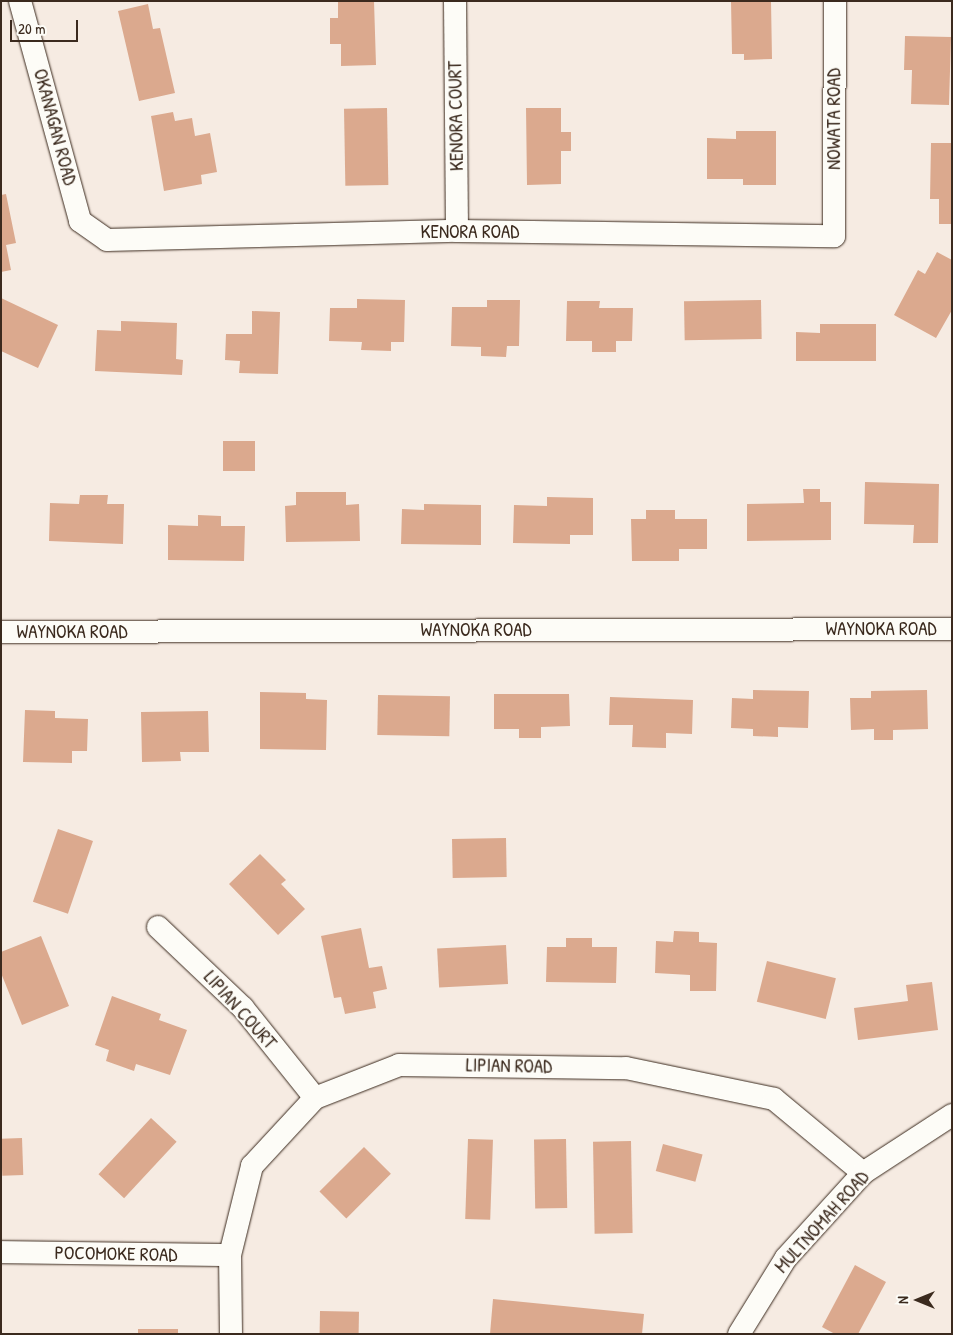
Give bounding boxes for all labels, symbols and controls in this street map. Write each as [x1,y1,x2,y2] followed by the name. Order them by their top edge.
[12,10,80,42] scale bar
[18,18,45,39] text: 20 m
[444,61,468,171] street label: KENORA COURT
[29,66,81,188] street label: OKANAGAN ROAD
[823,68,845,170] street label: NOWATA ROAD
[421,221,519,243] street label: KENORA ROAD
[825,618,937,640] street label: WAYNOKA ROAD
[420,619,532,641] street label: WAYNOKA ROAD
[16,621,128,643] street label: WAYNOKA ROAD
[199,966,281,1054] street label: LIPIAN COURT
[466,1054,552,1078] street label: LIPIAN ROAD
[770,1166,874,1278] street label: MULTNOMAH ROAD
[54,1242,178,1266] street label: POCOMOKE ROAD
[893,1275,943,1325] north arrow
[893,1296,912,1304] text: N

